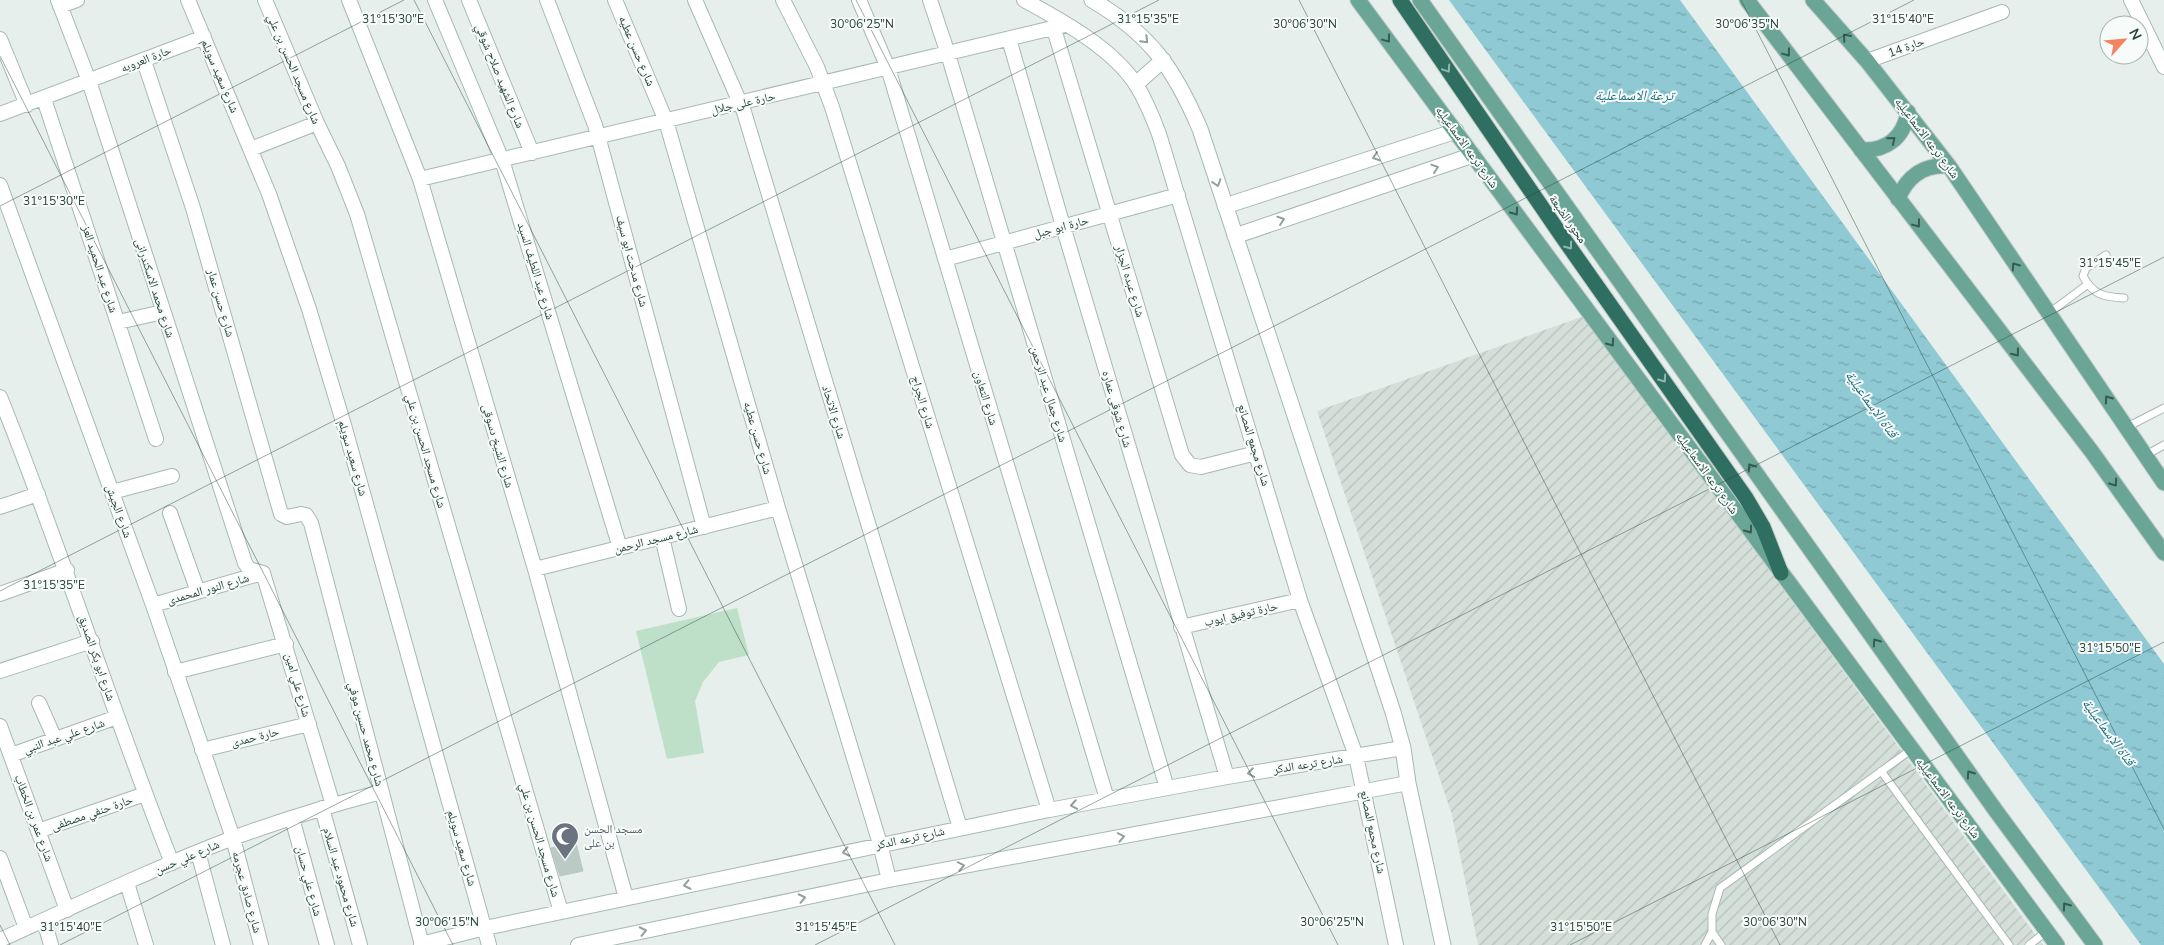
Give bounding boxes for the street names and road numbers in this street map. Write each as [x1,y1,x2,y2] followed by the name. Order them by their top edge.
[262,11,324,127] street label: شارع مسجد الحسن بن علي
[615,13,659,89] street label: شارع حسن عطيه
[470,21,528,131] street label: شارع الشهيد صلاح شوقي
[1886,33,1927,61] street label: حارة 14
[197,37,243,115] street label: شارع سعيد سويلم
[118,42,174,76] street label: حارة العروبه
[709,88,777,118] street label: حارة على جلال
[1891,94,1963,182] street label: شارع ترعه الاسماعيليه
[1432,103,1502,191] street label: شارع ترعه الاسماعيليه
[1546,192,1590,246] street label: محور الضبعة
[1032,212,1091,242] street label: حارة ابو جبل
[612,213,652,309] street label: شارع مدحت ابو سيف
[514,221,558,322] street label: شارع عبد اللطيف السيد
[78,222,122,315] street label: شارع عبد الحميد العز
[131,236,179,340] street label: شارع محمد الاسكندرانى
[1111,242,1149,319] street label: شارع عبده الجزار
[203,266,238,339] street label: شارع حسن عمار
[1027,344,1071,444] street label: شارع جمال عبد الرحمن
[970,369,1002,427] street label: شارع التعاون
[1098,369,1136,449] street label: شارع شوقى عماره
[907,374,939,431] street label: شارع الجراج
[818,383,850,441] street label: شارع الاتحاد
[400,392,450,511] street label: شارع مسجد الحسن بن علي
[740,400,776,476] street label: شارع حسن عطيه
[478,402,518,490] street label: شارع الشيخ دسوقى
[1234,402,1274,488] street label: شارع مجمع المصانع
[334,418,372,498] street label: شارع سعيد سويلم
[1672,429,1742,517] street label: شارع ترعه الاسماعيليه
[102,482,136,540] street label: شارع الجيش
[612,521,700,557] street label: شارع مسجد الرحمن
[165,570,251,608] street label: شارع النور المحمدى
[1203,598,1280,630] street label: حارة توفيق ايوب
[75,613,119,703] street label: شارع ابو بكر الصديق
[279,651,315,720] street label: شارع علي امين
[342,680,388,789] street label: شارع محمد حسين موفي
[21,715,108,759] street label: شارع علي عبد النبي
[229,723,281,751] street label: حارة حمدى
[1271,751,1344,778] street label: شارع ترعه الدكر
[1912,754,1984,842] street label: شارع ترعه الاسماعيليه
[11,772,57,864] street label: شارع عمر بن الخطاب
[514,781,564,900] street label: شارع مسجد الحسن بن علي
[1356,789,1390,875] street label: شارع مجمع المصانع
[49,791,136,836] street label: حارة حنفي مصطفى
[443,808,481,888] street label: شارع سعيد سويلم
[873,823,946,853] street label: شارع ترعه الدكر
[319,825,363,929] street label: شارع محمود عبد السلام
[152,836,223,880] street label: شارع علي حسن
[290,844,326,918] street label: شارع علي حسان
[228,849,266,935] street label: شارع صادق عجرمه

